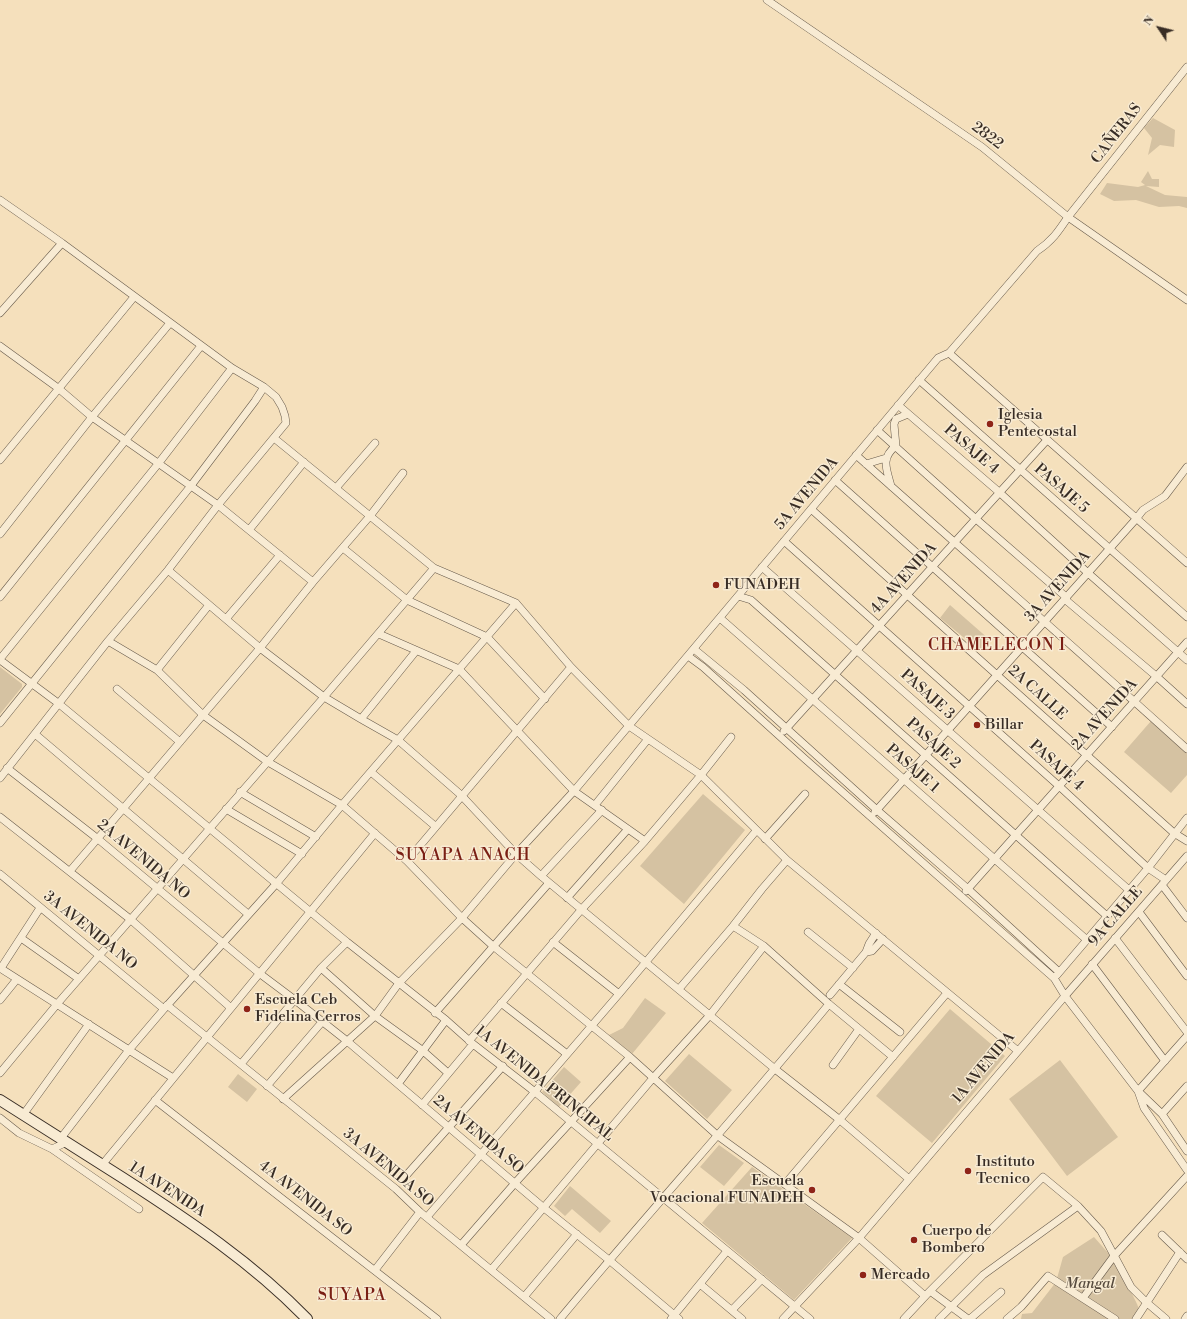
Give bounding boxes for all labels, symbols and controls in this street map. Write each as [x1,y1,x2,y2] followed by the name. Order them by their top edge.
[1139,8,1179,48] north arrow
[1141,14,1157,29] text: N
[1088,100,1146,168] street label: CAÑERAS
[968,118,1006,154] street label: 2822
[998,406,1077,441] place label: Iglesia Pentecostal
[985,419,995,429] marker: Iglesia Pentecostal
[940,421,1002,479] street label: PASAJE 4
[771,454,843,534] street label: 5A AVENIDA
[1030,460,1092,518] street label: PASAJE 5
[867,540,941,618] street label: 4A AVENIDA
[1021,548,1095,626] street label: 3A AVENIDA
[724,576,800,594] place label: FUNADEH
[711,580,721,590] marker: FUNADEH
[928,636,1066,656] district label: CHAMELECON I
[1004,662,1070,724] street label: 2A CALLE
[896,666,958,724] street label: PASAJE 3
[1068,676,1142,754] street label: 2A AVENIDA
[902,715,964,773] street label: PASAJE 2
[985,716,1023,734] place label: Billar
[972,720,982,730] marker: Billar
[1025,737,1087,795] street label: PASAJE 4
[882,741,942,797] street label: PASAJE 1
[93,816,193,904] street label: 2A AVENIDA NO
[396,846,530,866] district label: SUYAPA ANACH
[1085,883,1147,951] street label: 9A CALLE
[40,888,140,974] street label: 3A AVENIDA NO
[255,991,361,1026] place label: Escuela Ceb Fidelina Cerros
[242,1004,252,1014] marker: Escuela Ceb Fidelina Cerros
[471,1023,617,1145] street label: 1A AVENIDA PRINCIPAL
[949,1029,1019,1107] street label: 1A AVENIDA
[429,1092,527,1178] street label: 2A AVENIDA SO
[339,1125,437,1211] street label: 3A AVENIDA SO
[976,1153,1035,1188] place label: Instituto Tecnico
[255,1157,355,1241] street label: 4A AVENIDA SO
[125,1159,209,1221] street label: 1A AVENIDA
[963,1166,973,1176] marker: Instituto Tecnico
[650,1172,804,1207] place label: Escuela Vocacional FUNADEH
[807,1185,817,1195] marker: Escuela Vocacional FUNADEH
[922,1222,992,1257] place label: Cuerpo de Bombero
[909,1235,919,1245] marker: Cuerpo de Bombero
[871,1266,930,1284] place label: Mercado
[858,1270,868,1280] marker: Mercado
[1065,1275,1115,1293] park label: Mangal
[318,1286,386,1306] district label: SUYAPA

